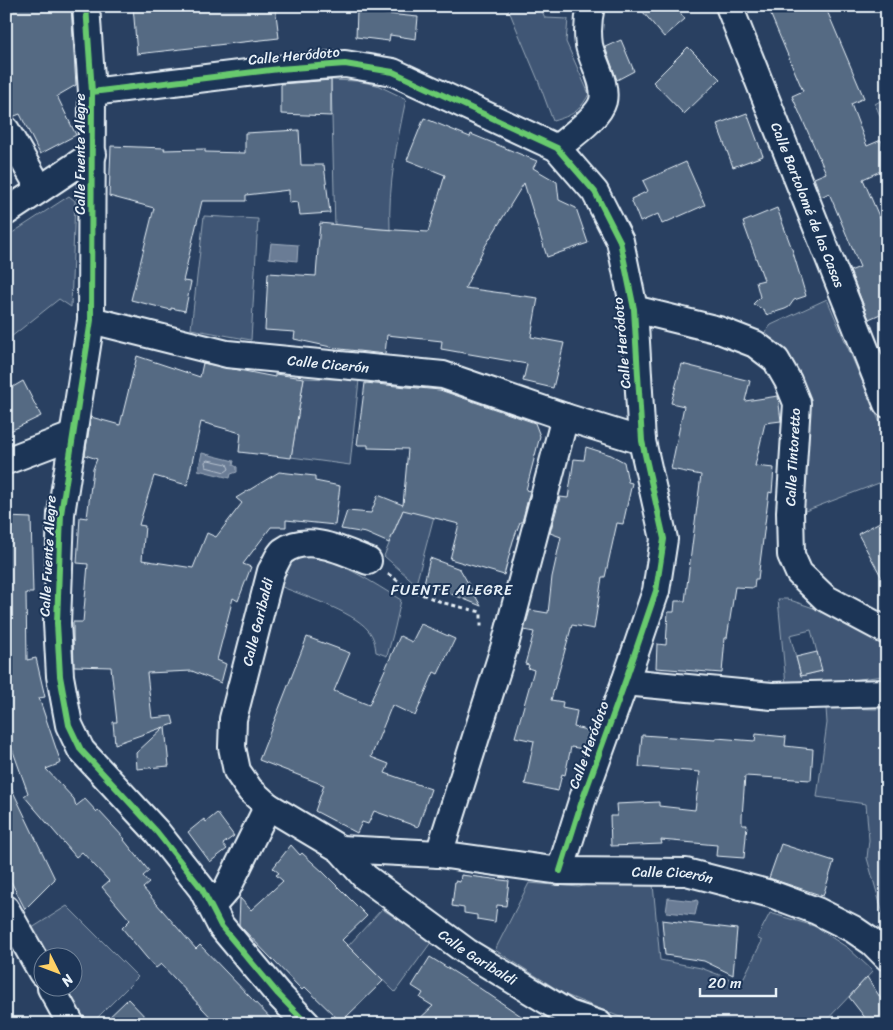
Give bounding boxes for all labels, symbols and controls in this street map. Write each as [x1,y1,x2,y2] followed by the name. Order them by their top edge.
[247,40,341,72] street label: Calle Heródoto
[68,93,93,215] street label: Calle Fuente Alegre
[764,118,852,292] street label: Calle Bartolomé de las Casas
[606,296,638,390] street label: Calle Heródoto
[286,347,371,380] street label: Calle Cicerón
[778,407,808,507] street label: Calle Tintoretto
[32,495,64,617] street label: Calle Fuente Alegre
[235,574,281,669] street label: Calle Garibaldi
[391,577,514,603] district label: FUENTE ALEGRE
[562,698,616,792] street label: Calle Heródoto
[632,859,716,891] street label: Calle Cicerón
[433,922,523,993] street label: Calle Garibaldi
[32,948,82,998] north arrow
[700,965,777,997] scale bar
[55,968,80,993] text: N
[708,970,742,996] text: 20 m

